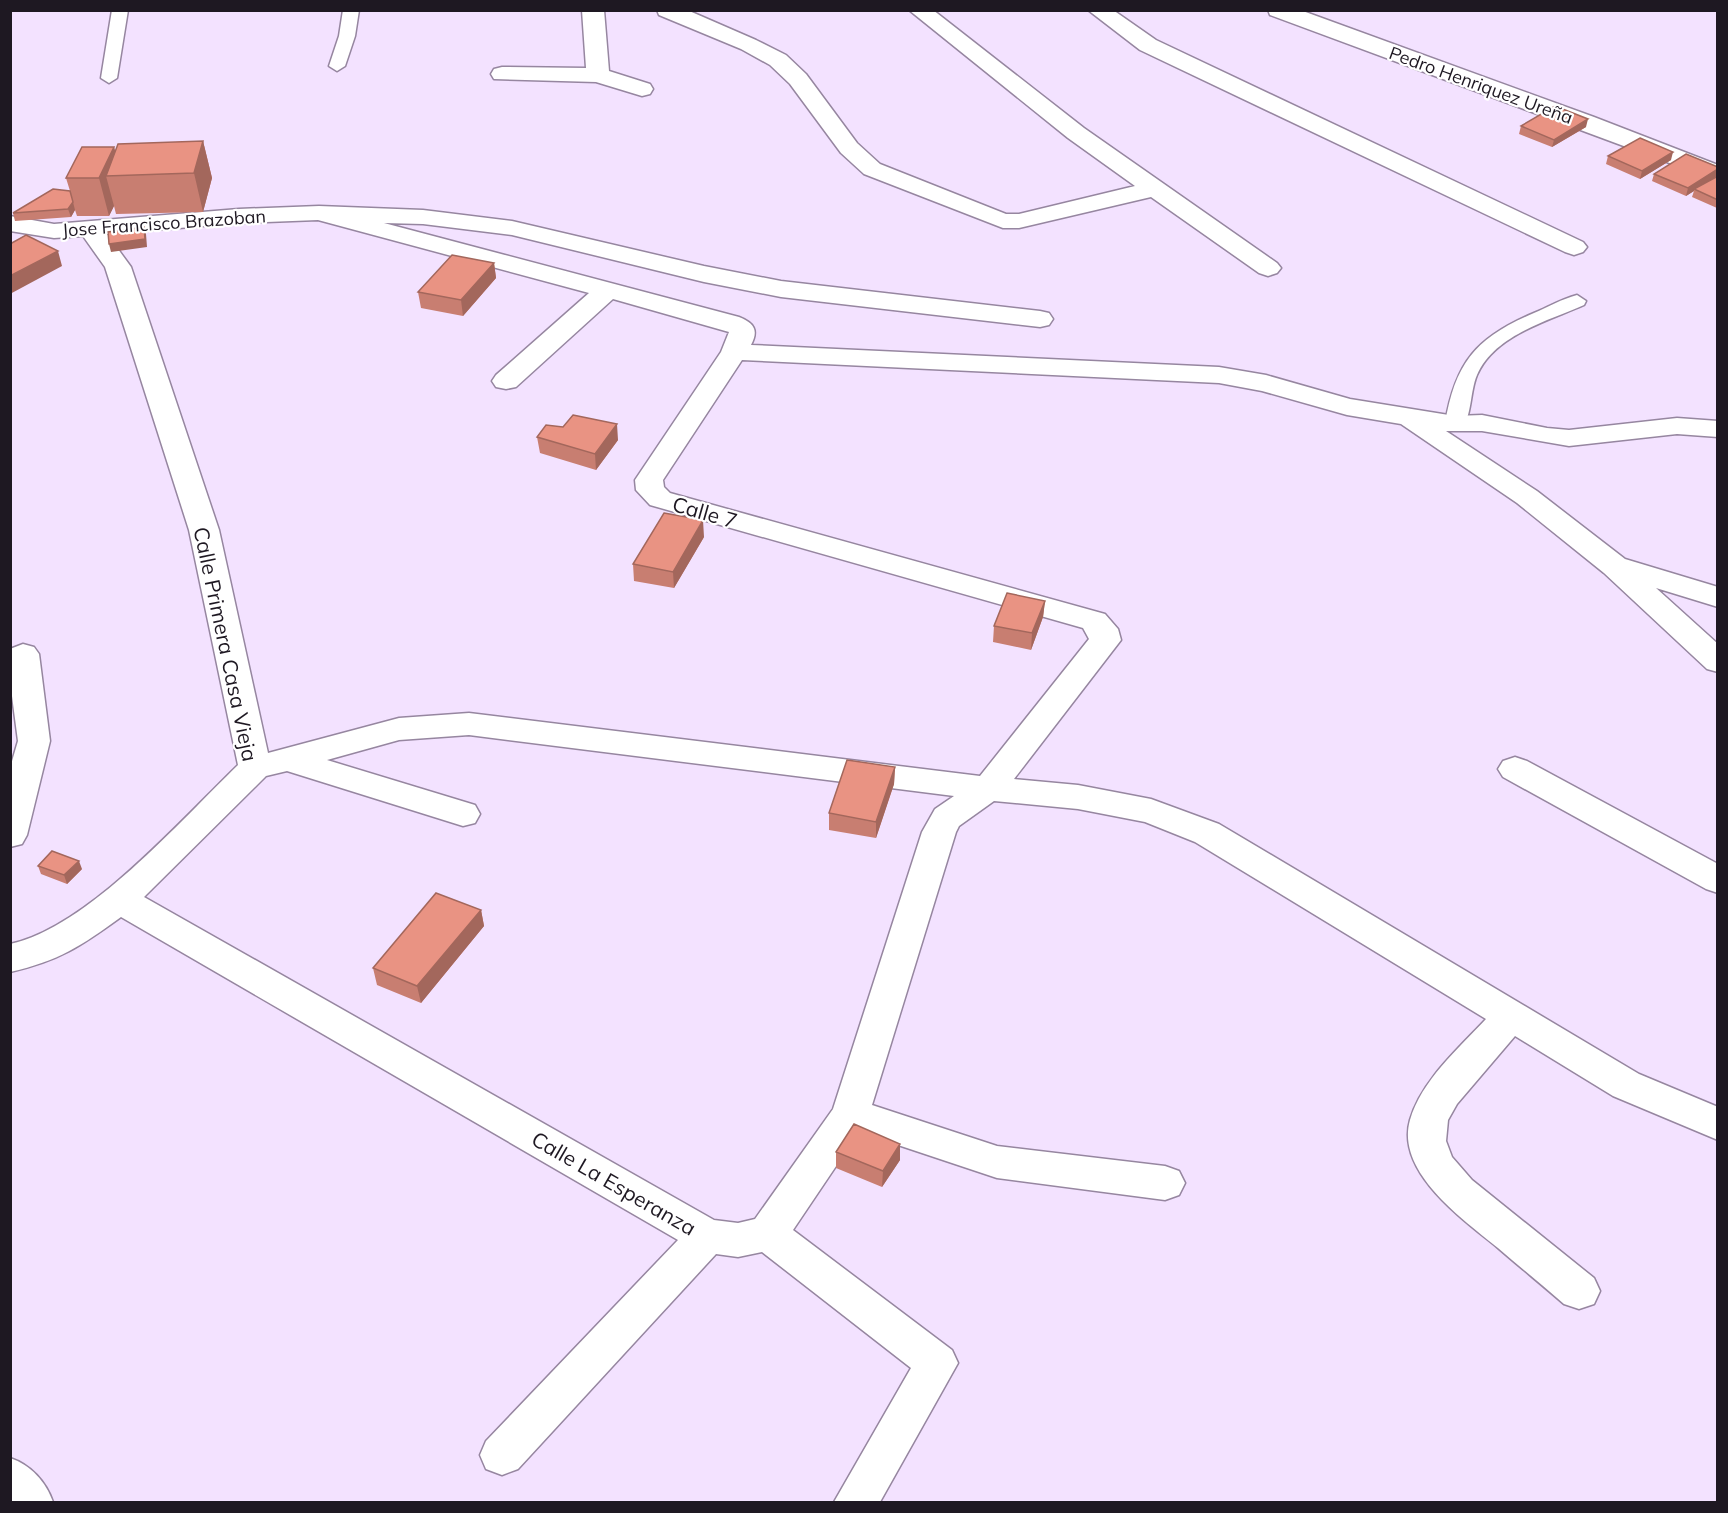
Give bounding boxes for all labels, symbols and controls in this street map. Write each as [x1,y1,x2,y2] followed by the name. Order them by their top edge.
[1386,41,1576,129] street label: Pedro Henriquez Ureña
[61,204,267,242] street label: Jose Francisco Brazoban
[670,490,740,534] street label: Calle 7
[188,524,264,764] street label: Calle Primera Casa Vieja
[527,1125,701,1241] street label: Calle La Esperanza

